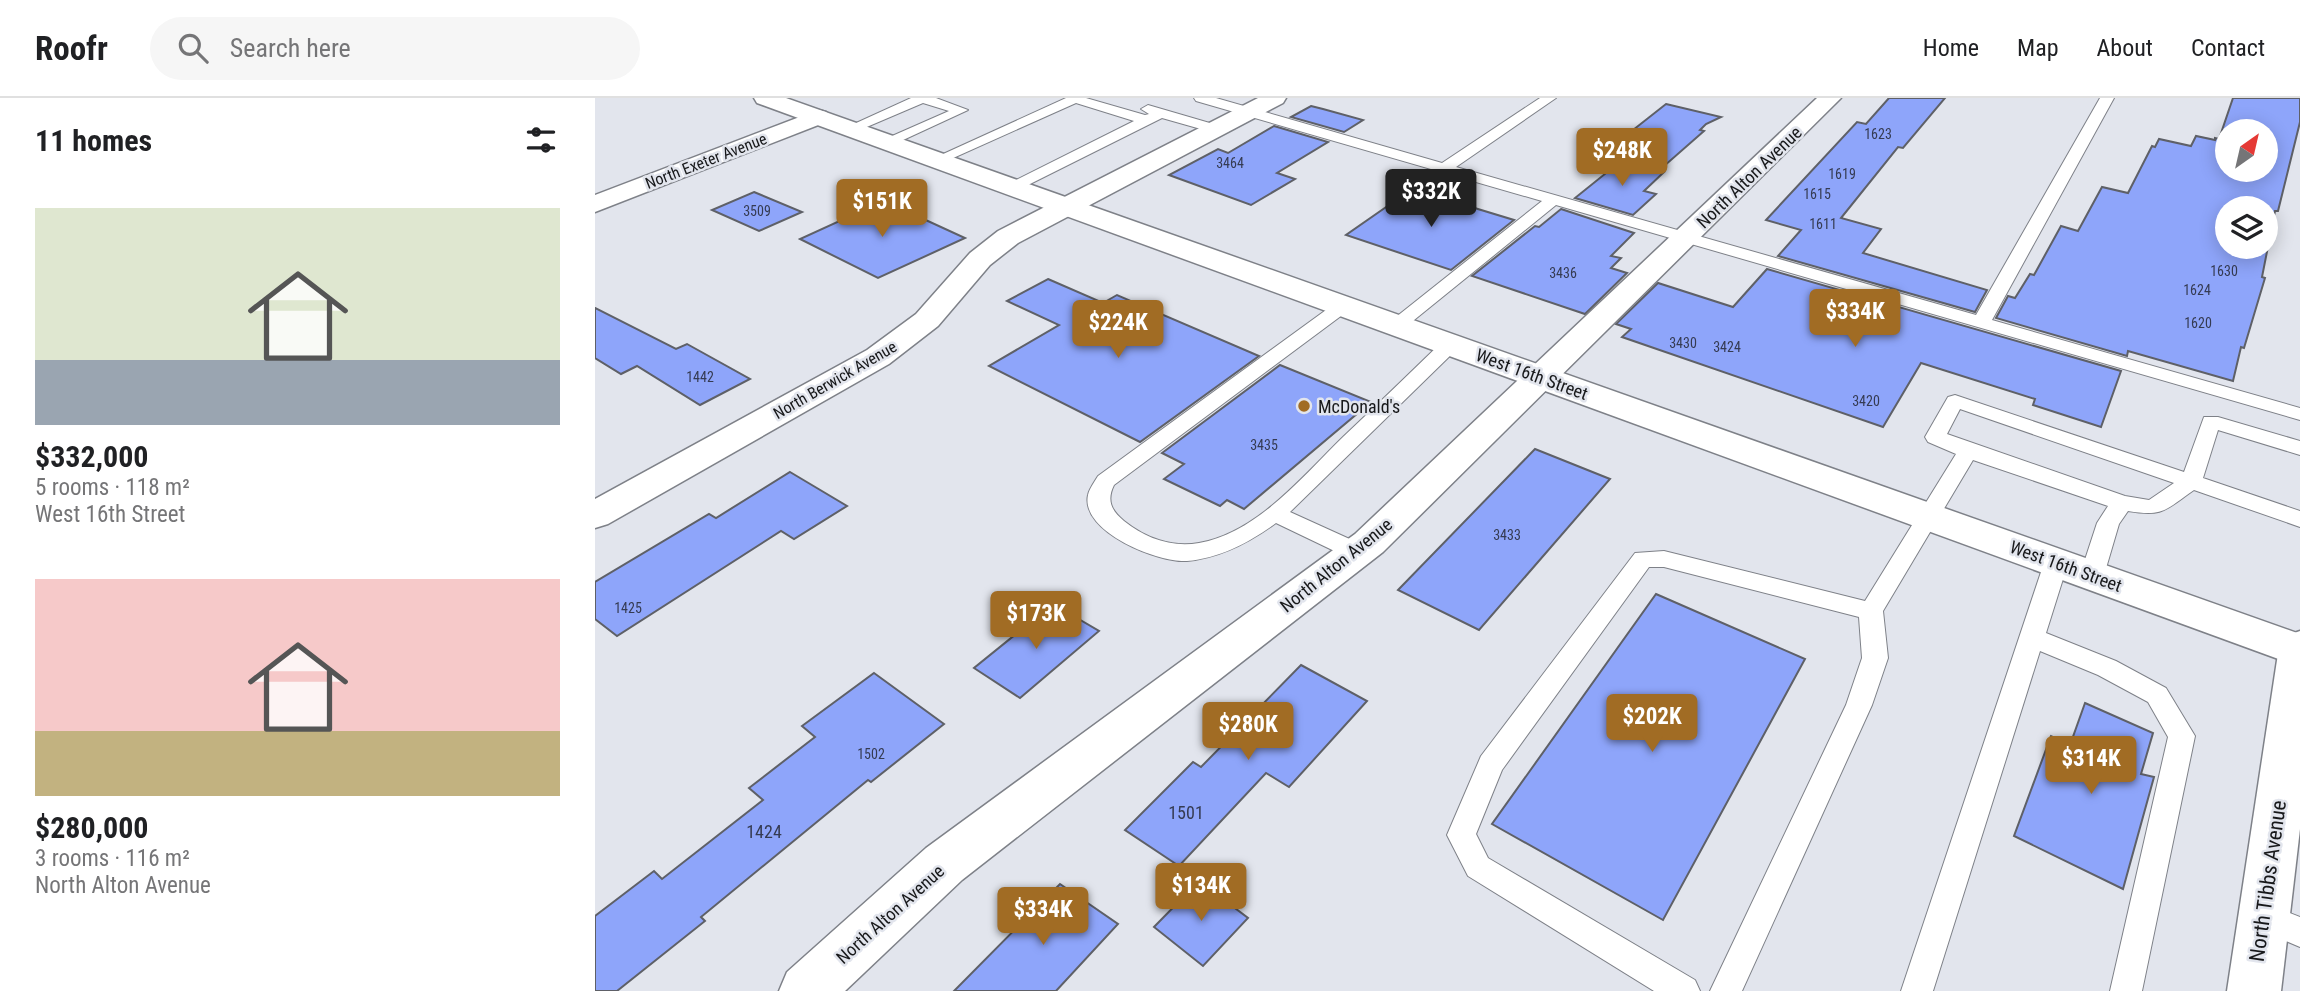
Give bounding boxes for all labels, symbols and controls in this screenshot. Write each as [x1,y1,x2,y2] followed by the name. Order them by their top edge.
[150,17,640,80] search box
[35,29,108,68] text: Roofr
[174,29,212,67] icon: search
[230,33,351,63] text: Search here
[1923,34,1979,62] text: Home
[2017,34,2059,62] text: Map
[2097,34,2153,62] text: About
[2191,34,2265,62] text: Contact
[2215,119,2279,182] north arrow
[2215,119,2278,259] map controls
[522,121,560,159] icon: filters
[1692,122,1806,232] street label: North Alton Avenue
[35,123,152,158] text: 11 homes
[1864,126,1892,142] house number: 1623
[643,129,769,193] street label: North Exeter Avenue
[1573,129,1671,188] pin: $248K
[1592,137,1652,164] text: $248K
[1216,155,1244,171] house number: 3464
[1828,166,1856,182] house number: 1619
[1382,170,1480,229] pin: $332K
[1401,178,1461,205] text: $332K
[833,180,931,239] pin: $151K
[1803,186,1831,202] house number: 1615
[852,188,912,215] text: $151K
[2215,196,2278,259] button: layers
[743,203,771,219] house number: 3509
[1809,216,1837,232] house number: 1611
[235,253,361,379] icon: home
[2210,263,2238,279] house number: 1630
[1549,265,1577,281] house number: 3436
[2183,282,2211,298] house number: 1624
[1806,289,1904,349] pin: $334K
[1825,298,1885,325] text: $334K
[1069,300,1167,360] pin: $224K
[1088,309,1148,336] text: $224K
[2184,315,2212,331] house number: 1620
[1669,335,1697,351] house number: 3430
[770,337,900,423] street label: North Berwick Avenue
[1713,339,1741,355] house number: 3424
[1473,344,1591,404] street label: West 16th Street
[686,369,714,385] house number: 1442
[1852,393,1880,409] house number: 3420
[1318,396,1400,417] place label: McDonald's
[1296,398,1312,414] marker: McDonald's
[1250,437,1278,453] house number: 3435
[35,439,148,474] text: $332,000
[35,474,190,501] text: 5 rooms · 118 m²
[35,501,185,528] text: West 16th Street
[1276,514,1396,616] street label: North Alton Avenue
[1493,527,1521,543] house number: 3433
[2007,536,2125,596] street label: West 16th Street
[987,592,1085,651] pin: $173K
[614,600,642,616] house number: 1425
[1006,600,1066,627] text: $173K
[235,624,361,750] icon: home
[1603,694,1701,754] pin: $202K
[1199,702,1297,762] pin: $280K
[1622,703,1682,730] text: $202K
[1218,711,1278,738] text: $280K
[2042,736,2140,796] pin: $314K
[2061,745,2121,772] text: $314K
[857,746,885,762] house number: 1502
[2245,799,2291,963] street label: North Tibbs Avenue
[1168,802,1204,823] house number: 1501
[35,810,148,845] text: $280,000
[746,821,782,842] house number: 1424
[35,845,190,872] text: 3 rooms · 116 m²
[832,860,948,968] street label: North Alton Avenue
[1152,864,1250,923] pin: $134K
[35,872,211,899] text: North Alton Avenue
[1171,872,1231,899] text: $134K
[994,888,1092,947] pin: $334K
[1013,896,1073,923] text: $334K

